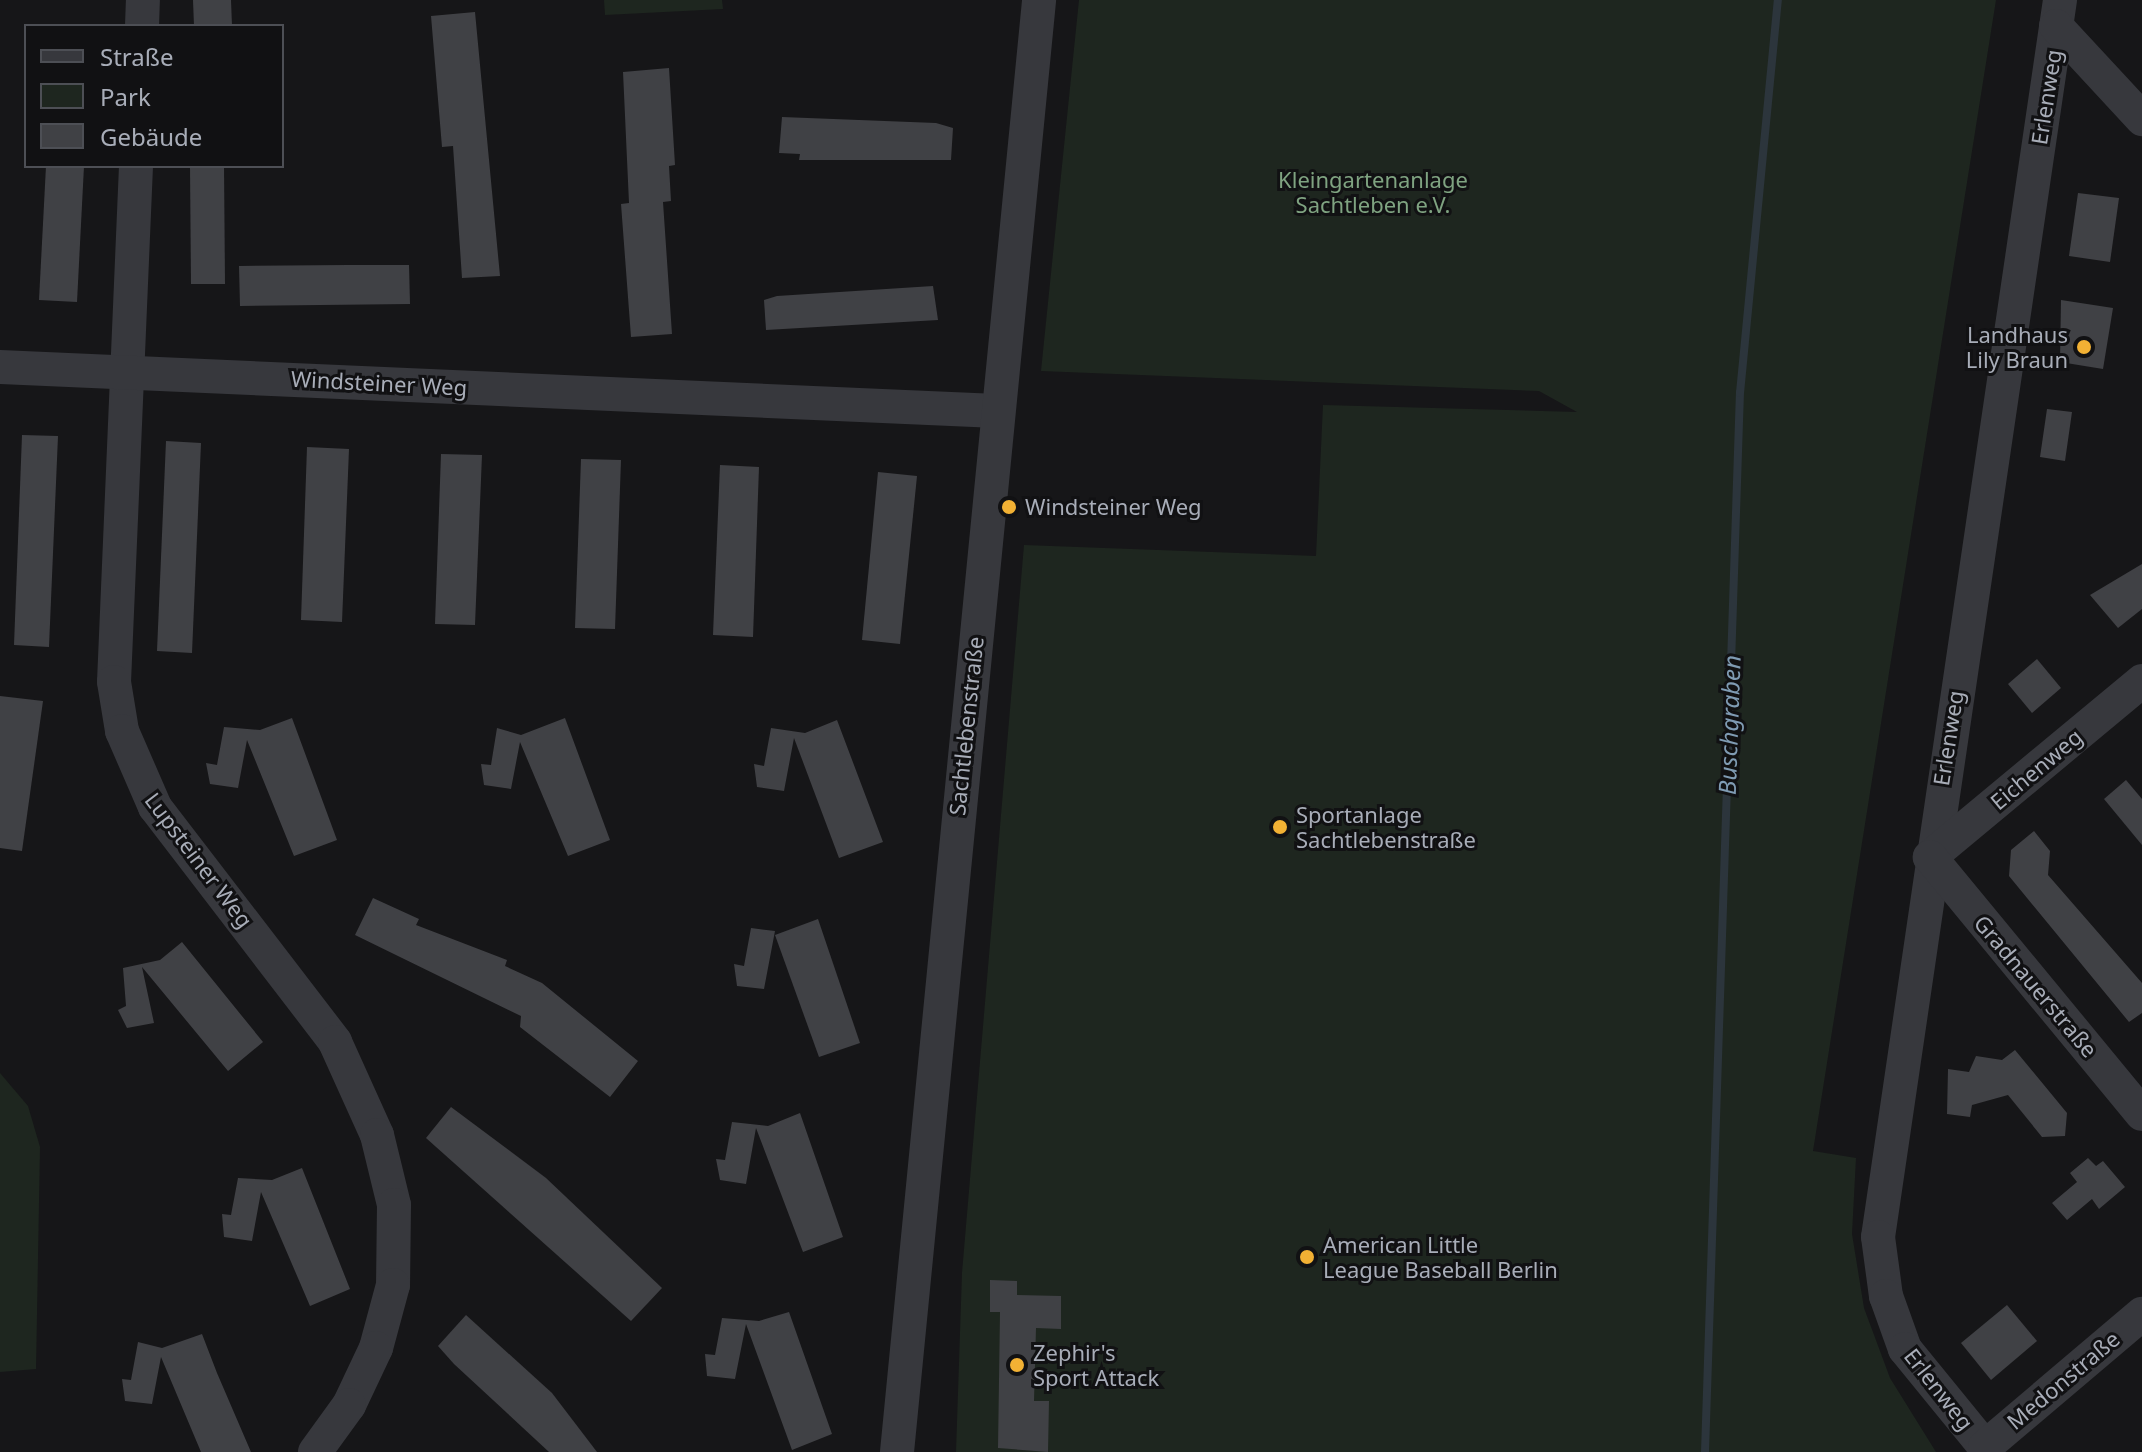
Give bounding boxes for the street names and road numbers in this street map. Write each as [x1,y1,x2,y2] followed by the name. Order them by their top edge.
[2025,47,2067,147] street label: Erlenweg
[290,365,468,401] street label: Windsteiner Weg
[943,635,989,817] street label: Sachtlebenstraße
[1927,688,1969,788] street label: Erlenweg
[1985,723,2087,815] street label: Eichenweg
[140,787,258,933] street label: Lupsteiner Weg
[1969,910,2103,1062] street label: Gradnauerstraße
[2001,1325,2125,1435] street label: Medonstraße
[1899,1343,1979,1435] street label: Erlenweg

